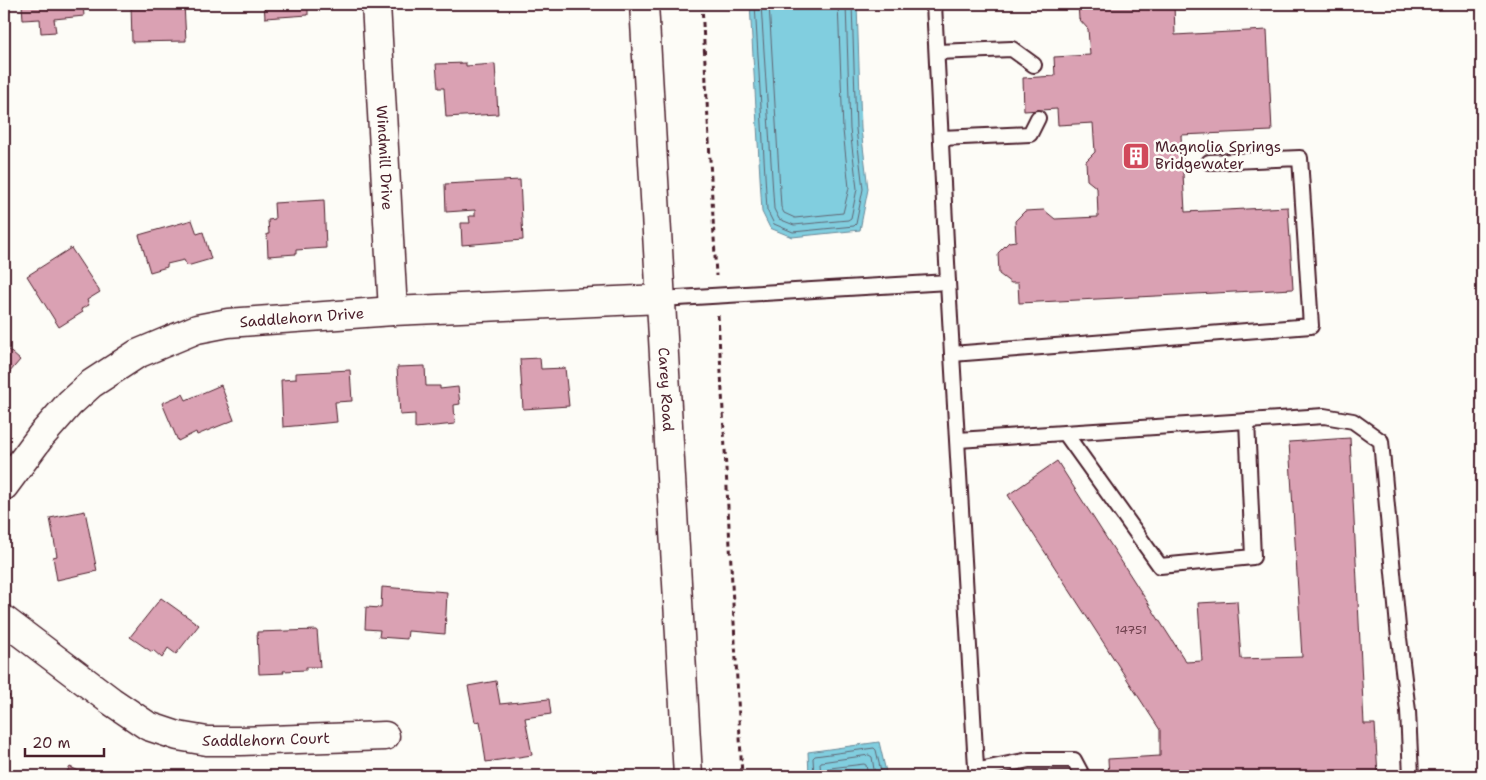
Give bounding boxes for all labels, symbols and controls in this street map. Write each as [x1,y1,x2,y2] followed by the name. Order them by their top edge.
[372,105,397,211] street label: Windmill Drive
[1155,137,1281,174] place label: Magnolia Springs Bridgewater
[1121,141,1151,171] building icon: Magnolia Springs Bridgewater
[239,303,365,332] street label: Saddlehorn Drive
[654,347,678,432] street label: Carey Road
[1115,622,1147,638] house number: 14751
[25,725,104,757] scale bar
[201,728,330,751] street label: Saddlehorn Court
[32,733,71,753] text: 20 m

